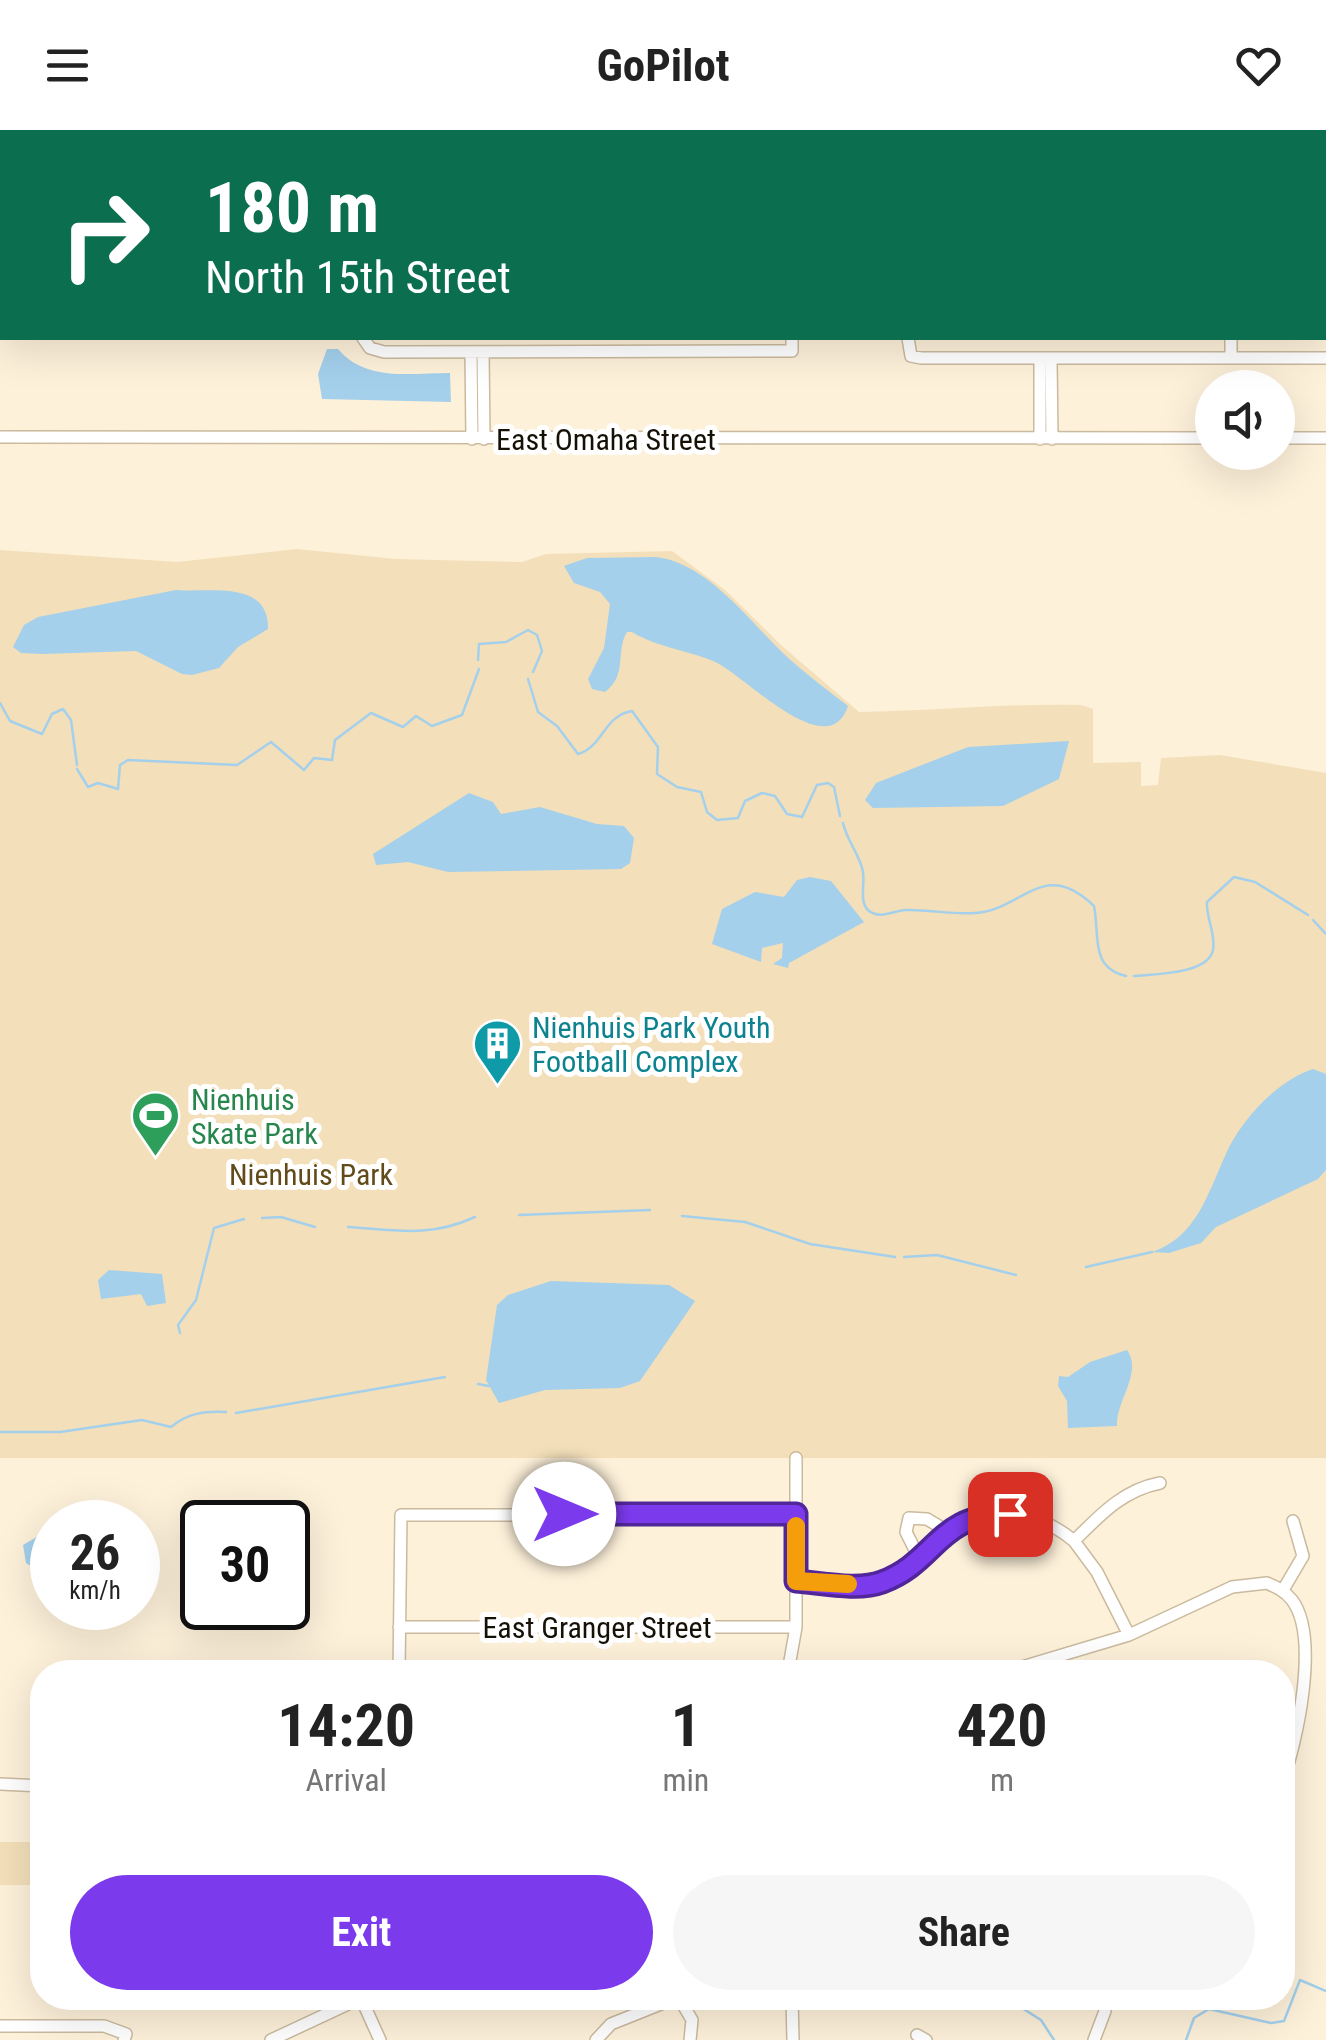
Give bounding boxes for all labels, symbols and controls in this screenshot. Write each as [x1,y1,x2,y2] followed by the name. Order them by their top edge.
[40,38,95,93] icon: menu
[1231,38,1286,93] icon: heart
[596,39,730,92] text: GoPilot
[205,167,379,249] text: 180 m
[40,170,170,300] icon: right
[205,251,511,304] text: North 15th Street
[1195,370,1295,470] map controls
[1195,370,1295,470] button: sound
[496,422,716,457] street label: East Omaha Street
[532,1010,771,1079] place label: Nienhuis Park Youth Football Complex
[471,1018,523,1086] building icon: Nienhuis Park Youth Football Complex
[191,1082,318,1151] place label: Nienhuis Skate Park
[130,1090,182,1158] sports icon: Nienhuis Skate Park
[229,1157,393,1192] park label: Nienhuis Park
[512,1462,616,1566] position arrow
[968,1472,1053,1557] pin
[983,1487,1038,1542] icon: arrive
[180,1500,310,1630] speed limit sign: 30
[70,1524,120,1582] text: 26
[69,1576,121,1605] text: km/h
[482,1610,712,1645] street label: East Granger Street
[277,1690,415,1761] text: 14:20
[671,1690,701,1761] text: 1
[957,1690,1048,1761] text: 420
[305,1761,387,1799] text: Arrival
[662,1761,709,1799] text: min
[990,1761,1014,1799] text: m
[70,1875,653,1990] button: Exit
[673,1875,1255,1990] button: Share

